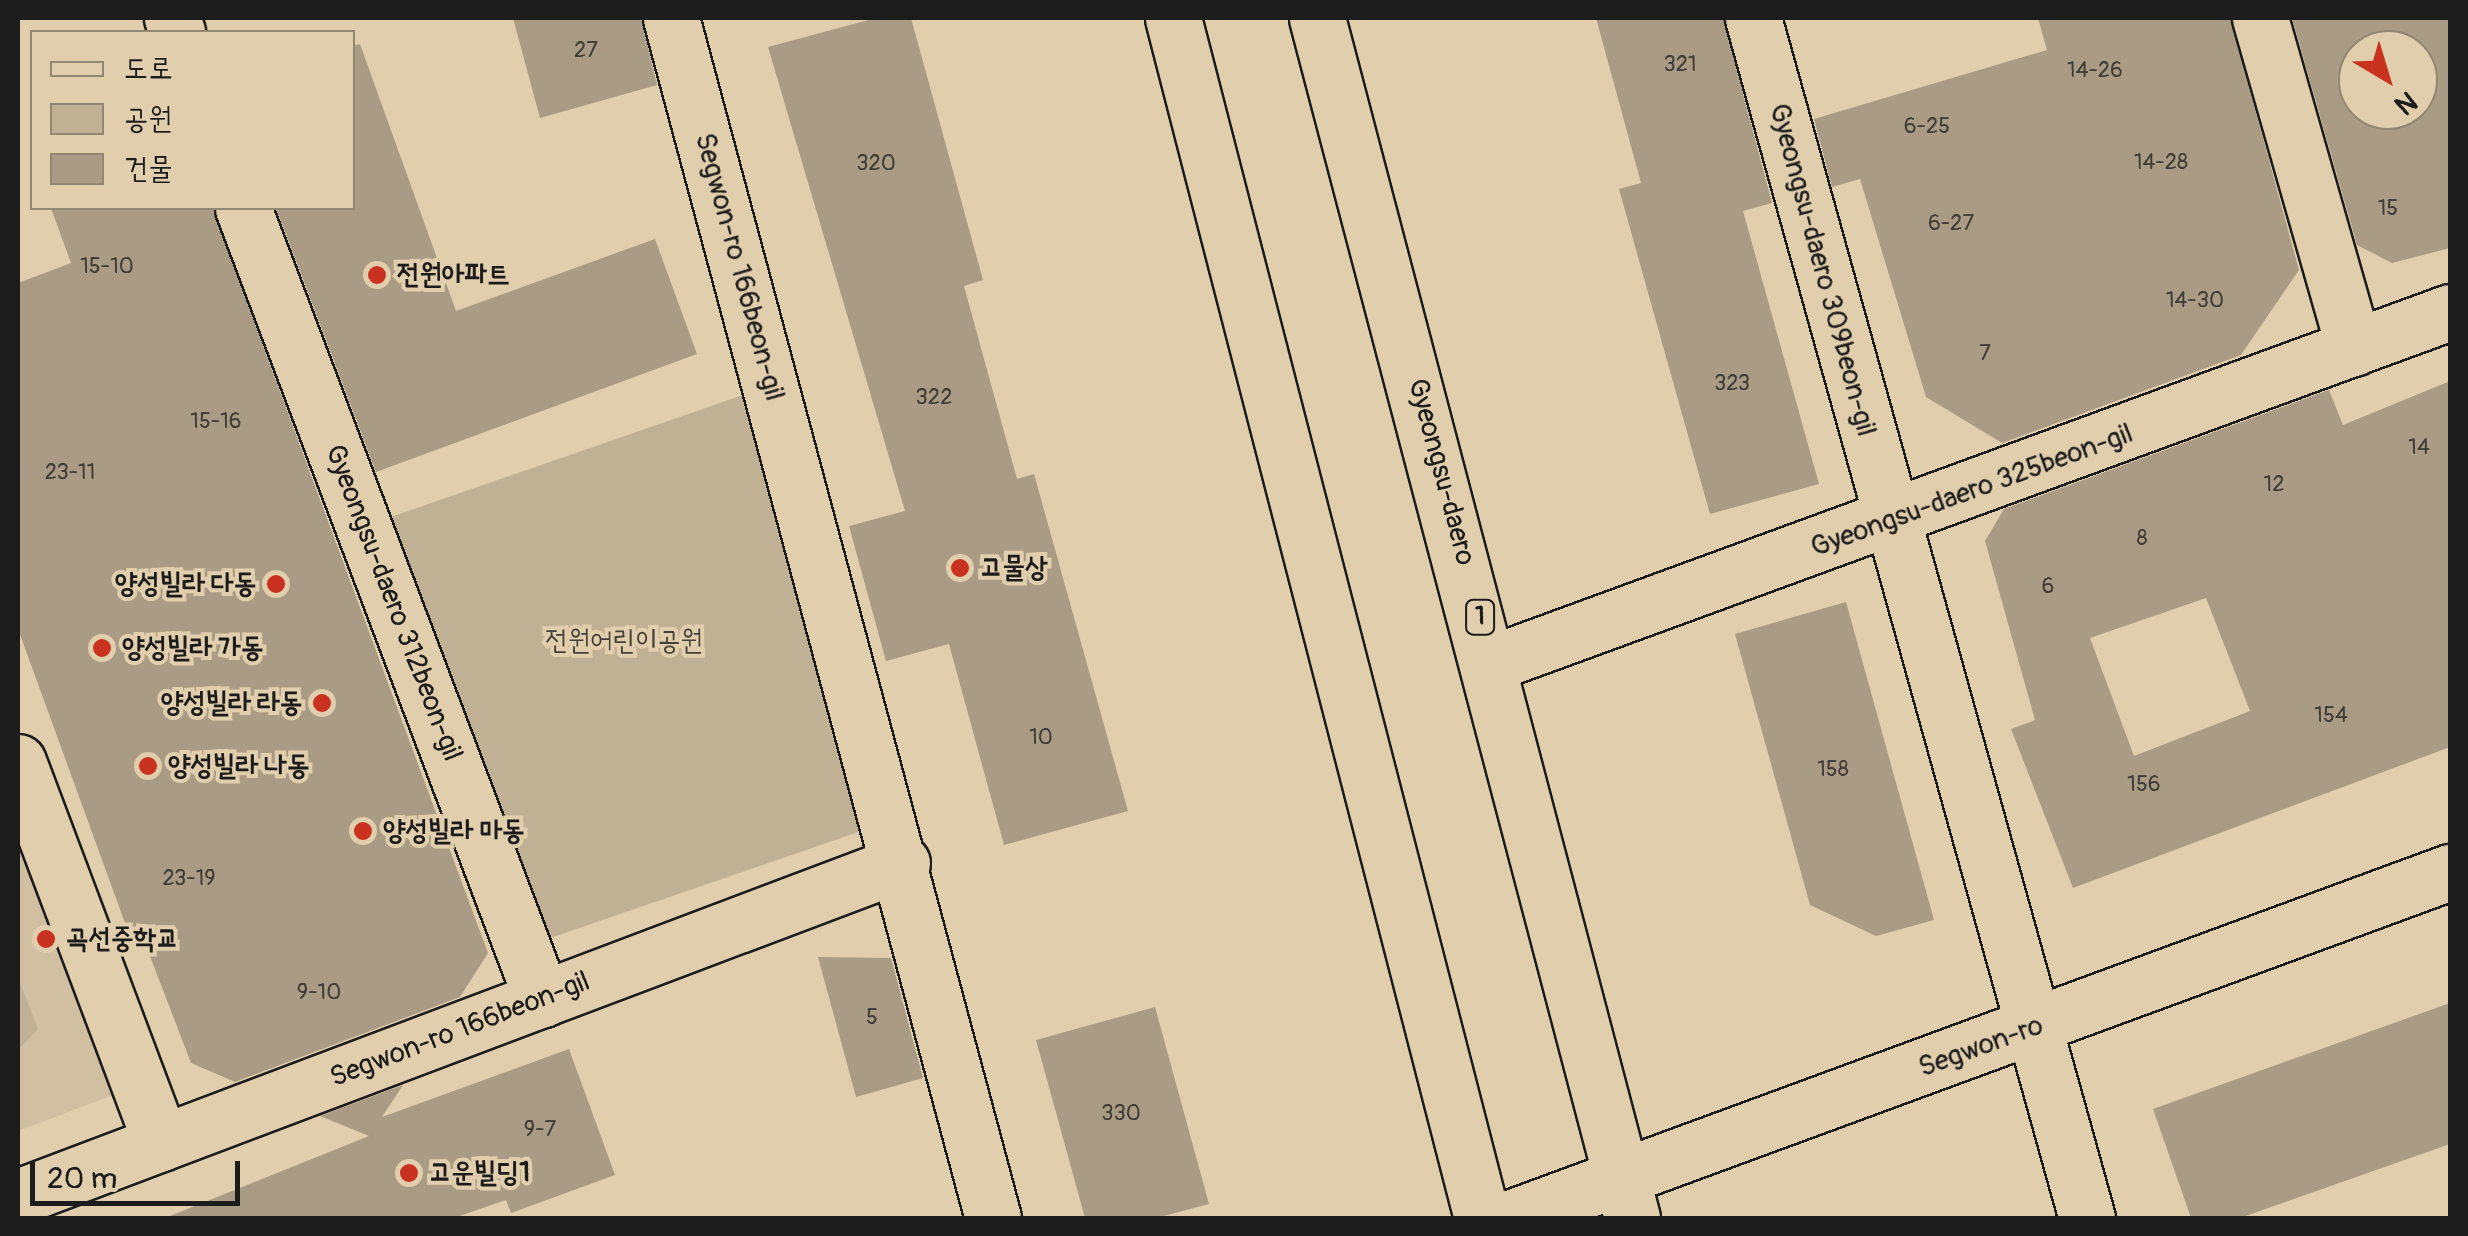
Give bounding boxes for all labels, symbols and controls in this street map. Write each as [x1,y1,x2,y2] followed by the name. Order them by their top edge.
[30,30,355,210] legend
[2338,30,2438,130] north arrow
[574,38,598,64] house number: 27
[124,50,172,87] text: 도로
[1663,52,1697,78] house number: 321
[2067,58,2123,84] house number: 14-26
[2387,83,2424,122] text: N
[124,100,172,137] text: 공원
[1761,100,1883,440] street label: Gyeongsu-daero 309beon-gil
[1904,114,1950,140] house number: 6-25
[687,130,791,404] street label: Segwon-ro 166beon-gil
[124,150,172,187] text: 건물
[2134,150,2188,176] house number: 14-28
[856,151,896,177] house number: 320
[2378,196,2398,222] house number: 15
[1928,211,1974,237] house number: 6-27
[80,254,134,280] house number: 15-10
[397,258,510,292] place label: 전원아파트
[366,264,388,286] marker: 전원아파트
[2166,288,2224,314] house number: 14-30
[1979,341,1991,367] house number: 7
[1714,371,1750,397] house number: 323
[1400,375,1482,569] street label: Gyeongsu-daero
[916,385,952,411] house number: 322
[190,409,242,435] house number: 15-16
[1806,417,2138,565] street label: Gyeongsu-daero 325beon-gil
[2408,435,2430,461] house number: 14
[317,440,469,766] street label: Gyeongsu-daero 312beon-gil
[45,460,95,486] house number: 23-11
[2264,472,2284,498] house number: 12
[2136,526,2148,552] house number: 8
[980,551,1048,585] place label: 고물상
[949,557,971,579] marker: 고물상
[115,567,256,601] place label: 양성빌라 다동
[265,573,287,595] marker: 양성빌라 다동
[2042,574,2054,600] house number: 6
[1465,597,1495,637] road number: 1
[545,624,703,658] park label: 전원어린이공원
[122,631,263,665] place label: 양성빌라 가동
[91,637,113,659] marker: 양성빌라 가동
[161,686,302,720] place label: 양성빌라 라동
[311,692,333,714] marker: 양성빌라 라동
[2314,703,2348,729] house number: 154
[1029,725,1053,751] house number: 10
[168,749,309,783] place label: 양성빌라 나동
[137,755,159,777] marker: 양성빌라 나동
[1817,757,1849,783] house number: 158
[2127,772,2161,798] house number: 156
[383,814,524,848] place label: 양성빌라 마동
[352,820,374,842] marker: 양성빌라 마동
[162,866,216,892] house number: 23-19
[66,922,179,956] place label: 곡선중학교
[35,928,57,950] marker: 곡선중학교
[325,965,595,1095] street label: Segwon-ro 166beon-gil
[297,980,341,1006] house number: 9-10
[866,1005,878,1031] house number: 5
[1914,1009,2048,1085] street label: Segwon-ro
[1101,1101,1141,1127] house number: 330
[524,1117,556,1143] house number: 9-7
[35,1141,245,1203] scale bar
[429,1156,530,1190] place label: 고운빌딩1
[47,1160,117,1197] text: 20 m
[398,1162,420,1184] marker: 고운빌딩1

